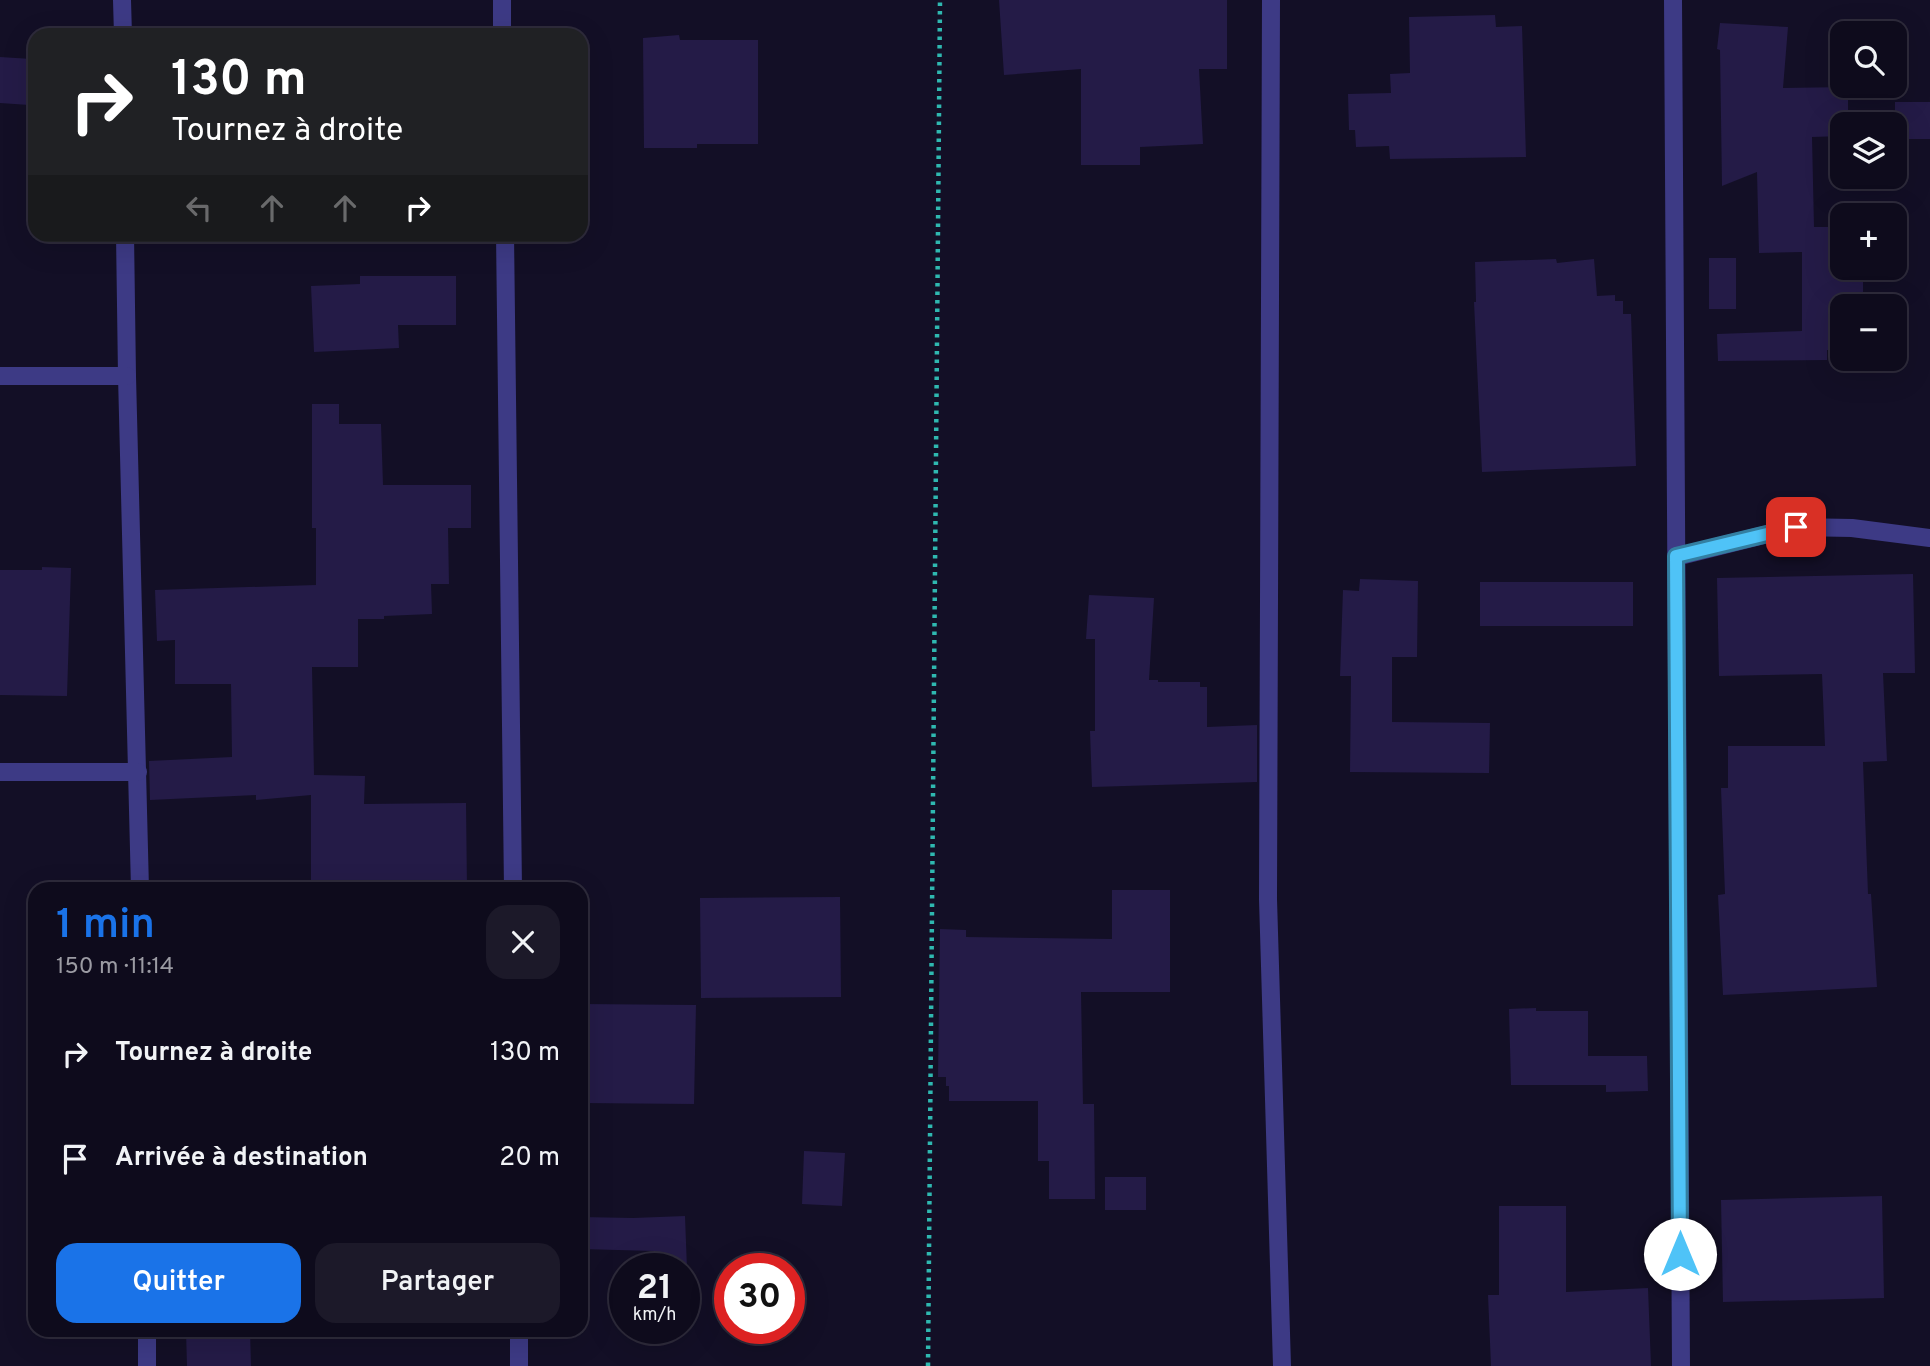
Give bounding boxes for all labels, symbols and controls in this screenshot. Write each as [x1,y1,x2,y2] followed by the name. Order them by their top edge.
[1830,21,1907,371] map controls
[1830,21,1907,98] button: search
[171,51,307,113] text: 130 m
[56,56,147,147] icon: right
[171,112,403,152] text: Tournez à droite
[1830,112,1907,189] button: layers
[180,189,218,227] icon: left
[253,189,291,227] icon: ahead
[326,189,364,227] icon: ahead
[399,189,437,227] icon: right
[1830,203,1907,280] button: +
[1830,294,1907,371] button: −
[1766,497,1826,557] pin
[1777,508,1815,546] icon: arrive
[56,900,155,953] text: 1 min
[486,905,560,979] button: close
[56,953,174,982] text: 150 m · 11:14
[56,1035,94,1073] icon: right
[115,1037,312,1070] text: Tournez à droite
[490,1037,560,1070] text: 130 m
[56,1140,94,1178] icon: arrive
[115,1142,368,1175] text: Arrivée à destination
[499,1142,560,1175] text: 20 m
[1643,1217,1717,1291] position arrow
[56,1243,301,1323] button: Quitter
[315,1243,560,1323] button: Partager
[714,1253,805,1344] speed limit sign: 30
[637,1267,672,1311] text: 21
[633,1304,676,1327] text: km/h

